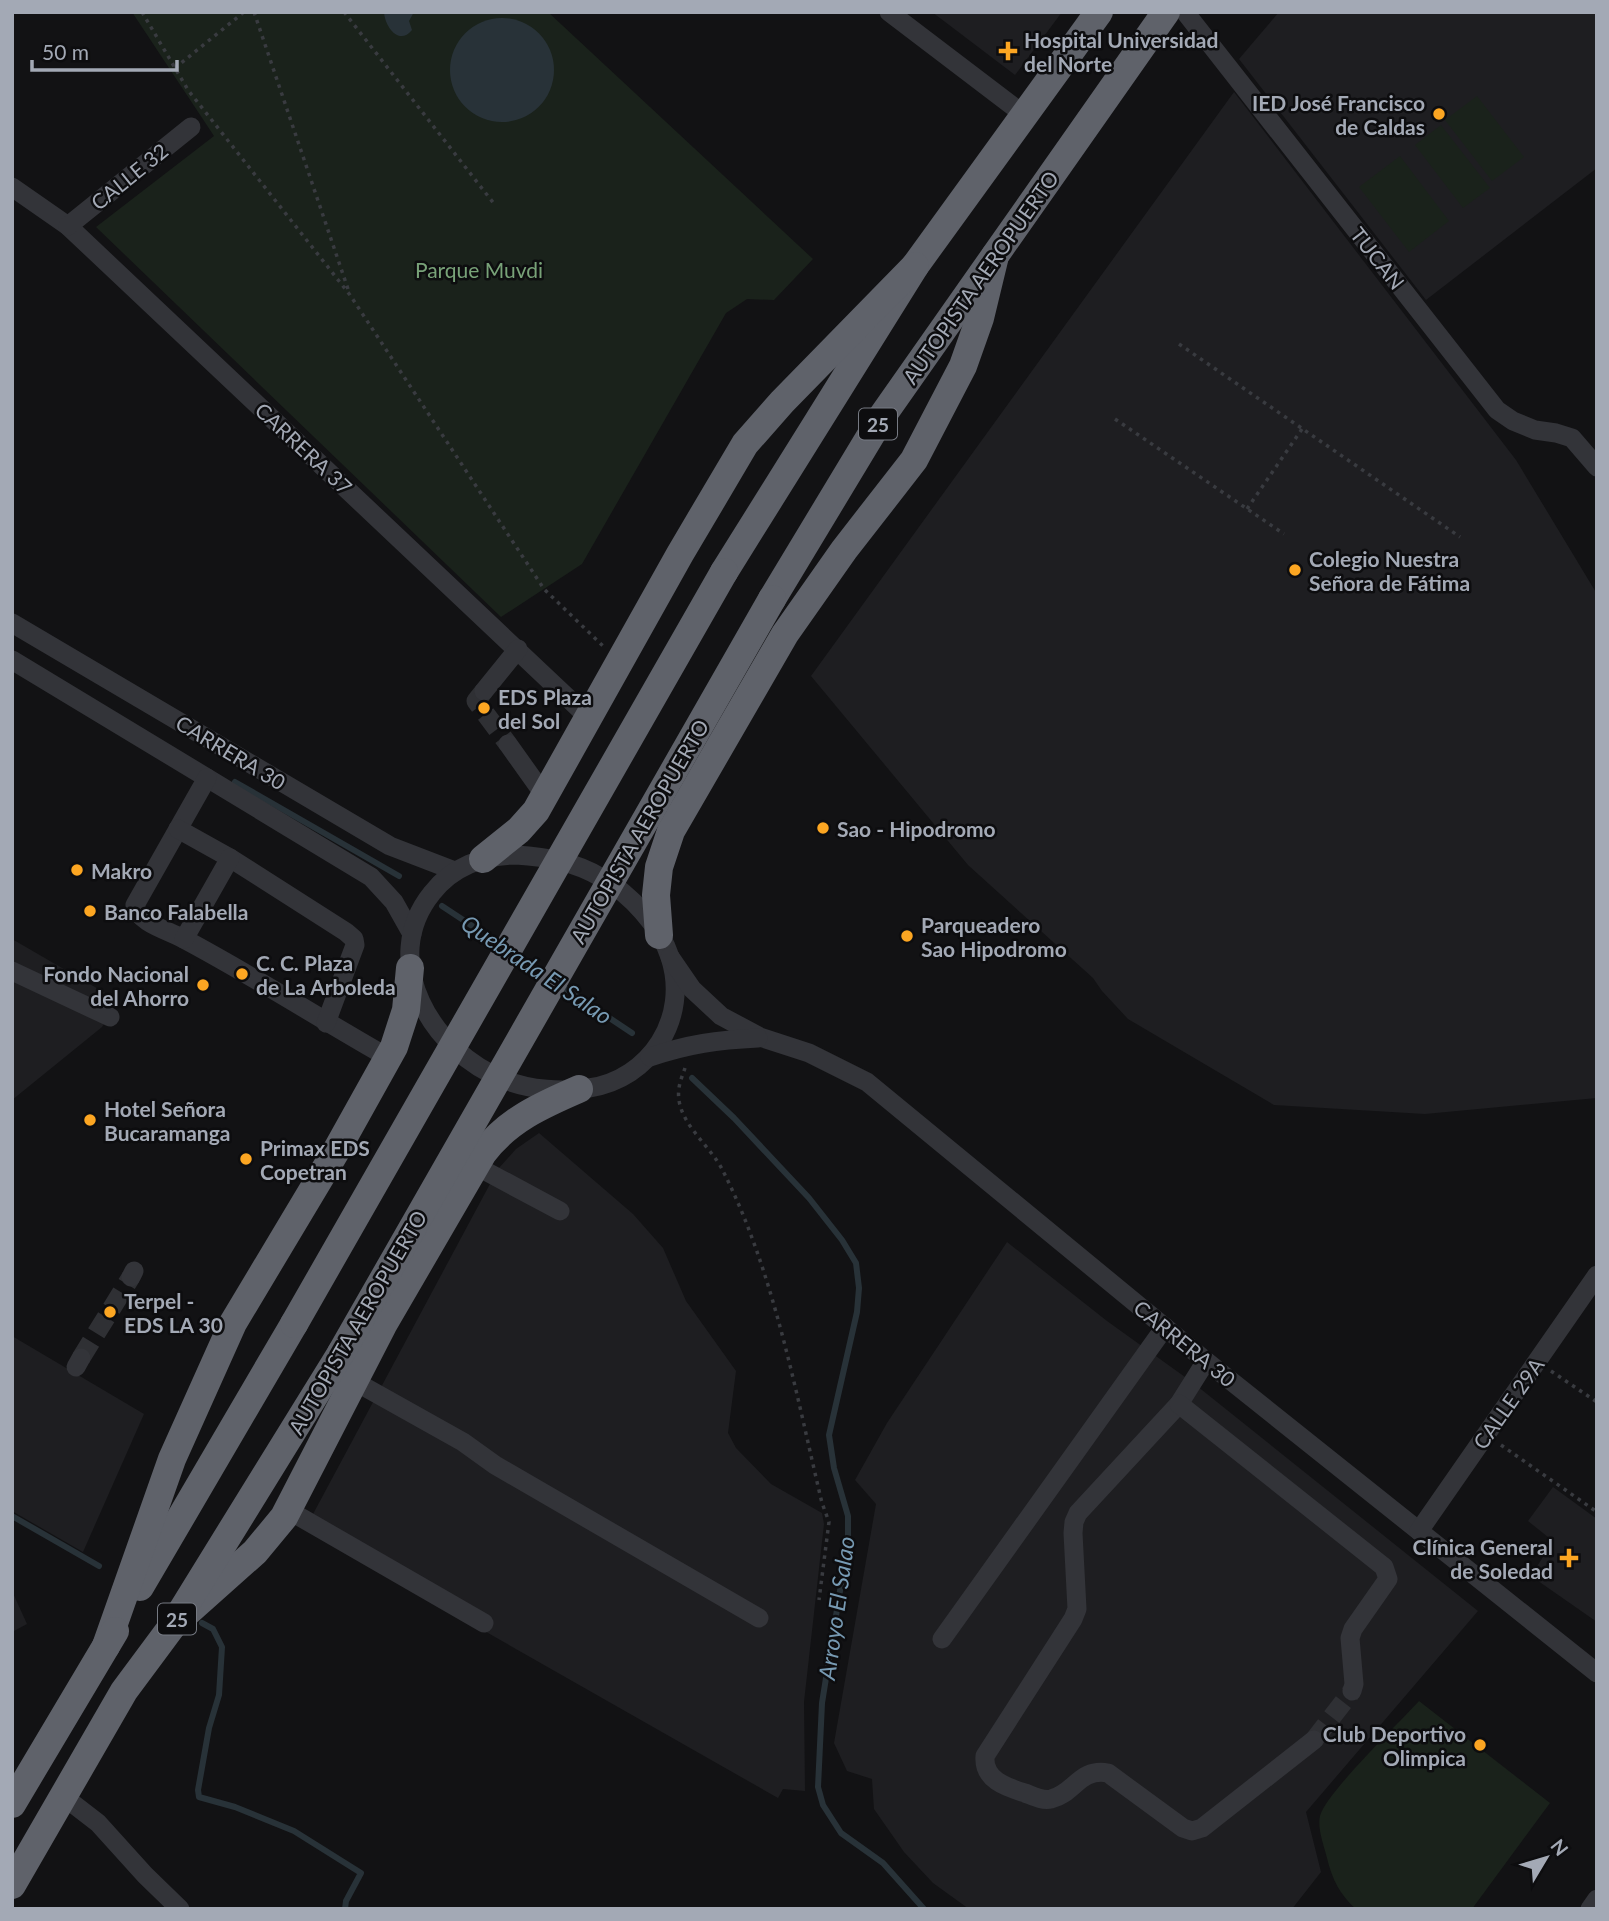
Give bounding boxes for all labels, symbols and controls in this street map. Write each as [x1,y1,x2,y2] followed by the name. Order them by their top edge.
[1024,27,1218,76] place label: Hospital Universidad del Norte
[32,28,177,72] scale bar
[42,39,89,64] text: 50 m
[998,41,1018,61] marker: Hospital Universidad del Norte
[1252,90,1425,139] place label: IED José Francisco de Caldas
[1431,106,1447,122] marker: IED José Francisco de Caldas
[86,137,172,215] street label: CALLE 32
[897,166,1063,388] street label: AUTOPISTA AEROPUERTO
[1346,222,1410,294] street label: TUCAN
[415,257,543,282] park label: Parque Muvdi
[250,397,358,499] street label: CARRERA 37
[859,408,897,440] road number: 25
[1309,546,1470,595] place label: Colegio Nuestra Señora de Fátima
[1287,562,1303,578] marker: Colegio Nuestra Señora de Fátima
[498,684,592,733] place label: EDS Plaza del Sol
[476,700,492,716] marker: EDS Plaza del Sol
[172,710,290,794] street label: CARRERA 30
[565,715,713,947] street label: AUTOPISTA AEROPUERTO
[837,816,996,841] place label: Sao - Hipodromo
[815,820,831,836] marker: Sao - Hipodromo
[91,858,152,883] place label: Makro
[69,862,85,878] marker: Makro
[104,899,249,924] place label: Banco Falabella
[82,903,98,919] marker: Banco Falabella
[456,908,618,1030] water label: Quebrada El Salao
[921,912,1067,961] place label: Parqueadero Sao Hipodromo
[899,928,915,944] marker: Parqueadero Sao Hipodromo
[256,950,396,999] place label: C. C. Plaza de La Arboleda
[43,961,189,1010] place label: Fondo Nacional del Ahorro
[234,966,250,982] marker: C. C. Plaza de La Arboleda
[195,977,211,993] marker: Fondo Nacional del Ahorro
[104,1096,230,1145] place label: Hotel Señora Bucaramanga
[82,1112,98,1128] marker: Hotel Señora Bucaramanga
[260,1135,370,1184] place label: Primax EDS Copetran
[238,1151,254,1167] marker: Primax EDS Copetran
[283,1206,431,1438] street label: AUTOPISTA AEROPUERTO
[124,1288,223,1337] place label: Terpel - EDS LA 30
[1129,1295,1241,1391] street label: CARRERA 30
[102,1304,118,1320] marker: Terpel - EDS LA 30
[1467,1352,1549,1454] street label: CALLE 29A
[812,1534,860,1683] water label: Arroyo El Salao
[1413,1534,1553,1583] place label: Clínica General de Soledad
[1559,1548,1579,1568] marker: Clínica General de Soledad
[158,1604,196,1634] road number: 25
[1323,1721,1466,1770] place label: Club Deportivo Olimpica
[1472,1737,1488,1753] marker: Club Deportivo Olimpica
[1511,1823,1581,1893] north arrow
[1546,1834,1573,1860] text: N

